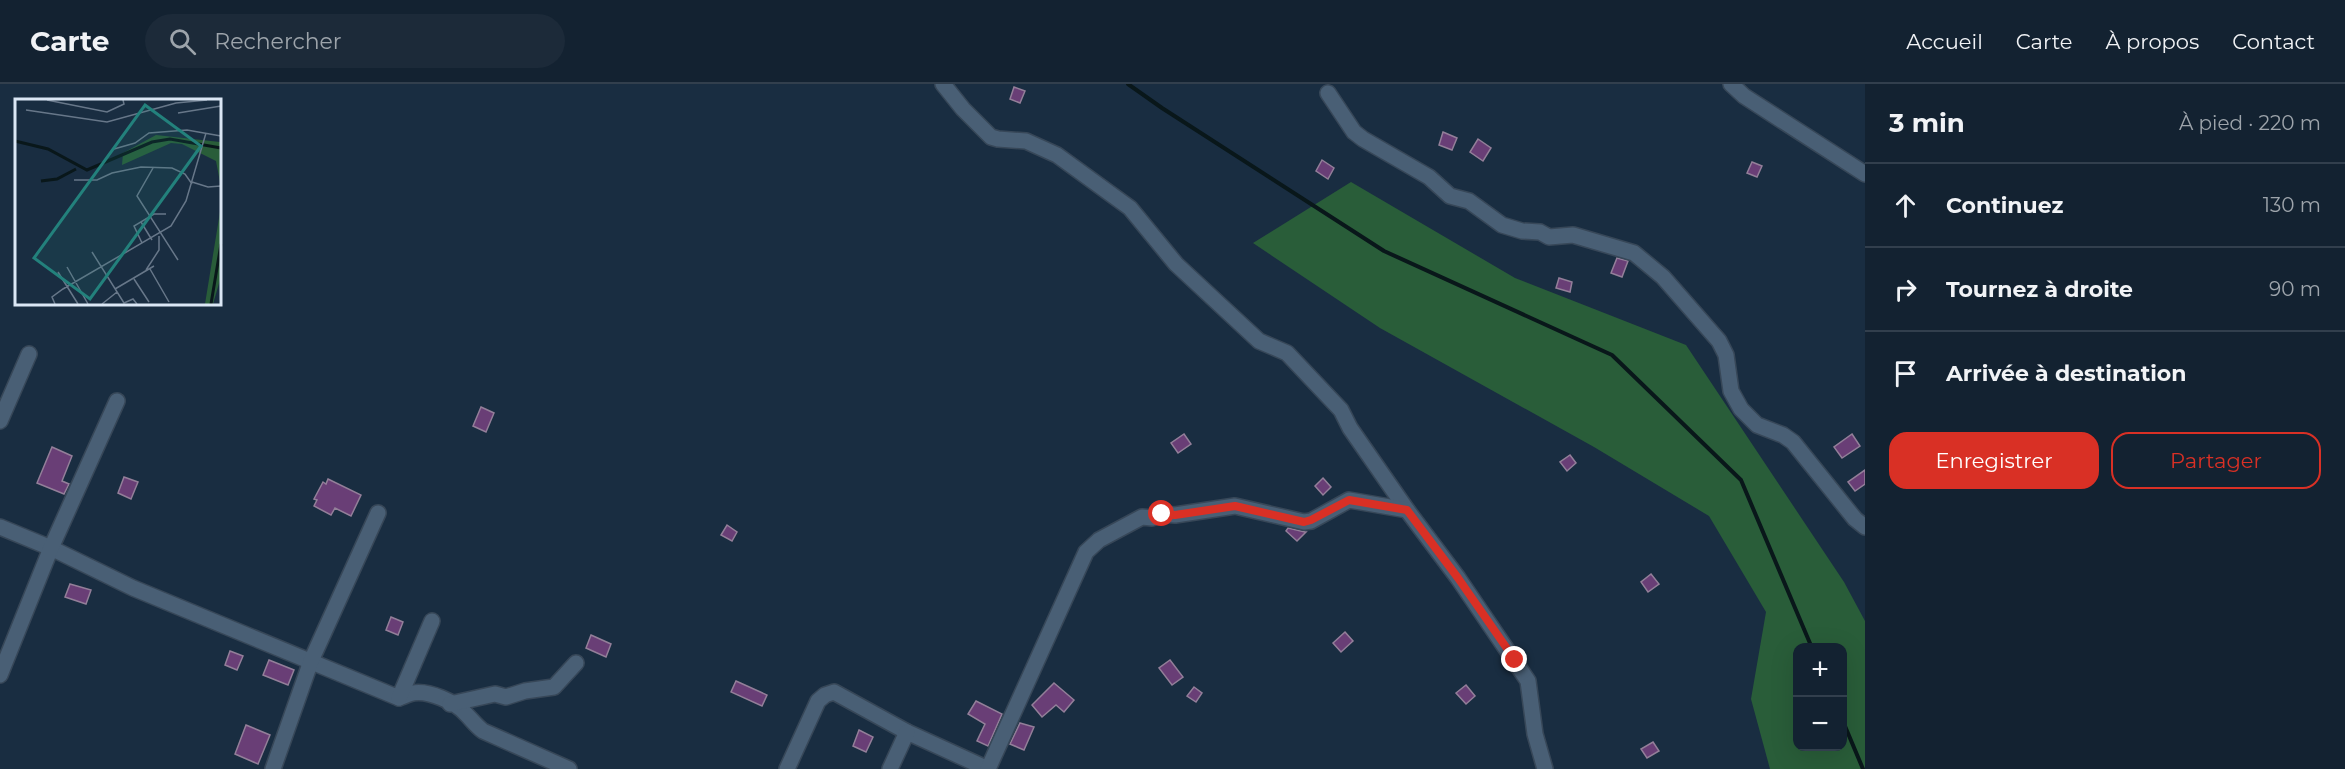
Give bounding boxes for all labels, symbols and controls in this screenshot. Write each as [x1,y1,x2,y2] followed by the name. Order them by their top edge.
[145,14,565,68] search box
[30,24,109,58] text: Carte
[166,25,199,58] icon: search
[214,28,342,55] text: Rechercher
[1906,29,1983,54] text: Accueil
[2016,29,2072,54] text: Carte
[2105,29,2199,54] text: À propos
[2232,29,2315,54] text: Contact
[15,99,220,304] inset map
[1889,107,1965,139] text: 3 min
[2179,111,2321,135] text: À pied · 220 m
[1889,189,1922,222] icon: ahead
[1946,192,2063,219] text: Continuez
[2263,193,2321,217] text: 130 m
[1889,273,1922,306] icon: right
[1946,276,2133,303] text: Tournez à droite
[2269,277,2321,301] text: 90 m
[1889,357,1922,390] icon: arrive
[1946,360,2186,387] text: Arrivée à destination
[1889,432,2099,489] button: Enregistrer
[2111,432,2321,489] button: Partager
[1148,500,1174,526] route start
[1793,643,1847,751] map controls
[1793,643,1847,697] button: +
[1501,646,1527,672] route end
[1793,697,1847,751] button: −

